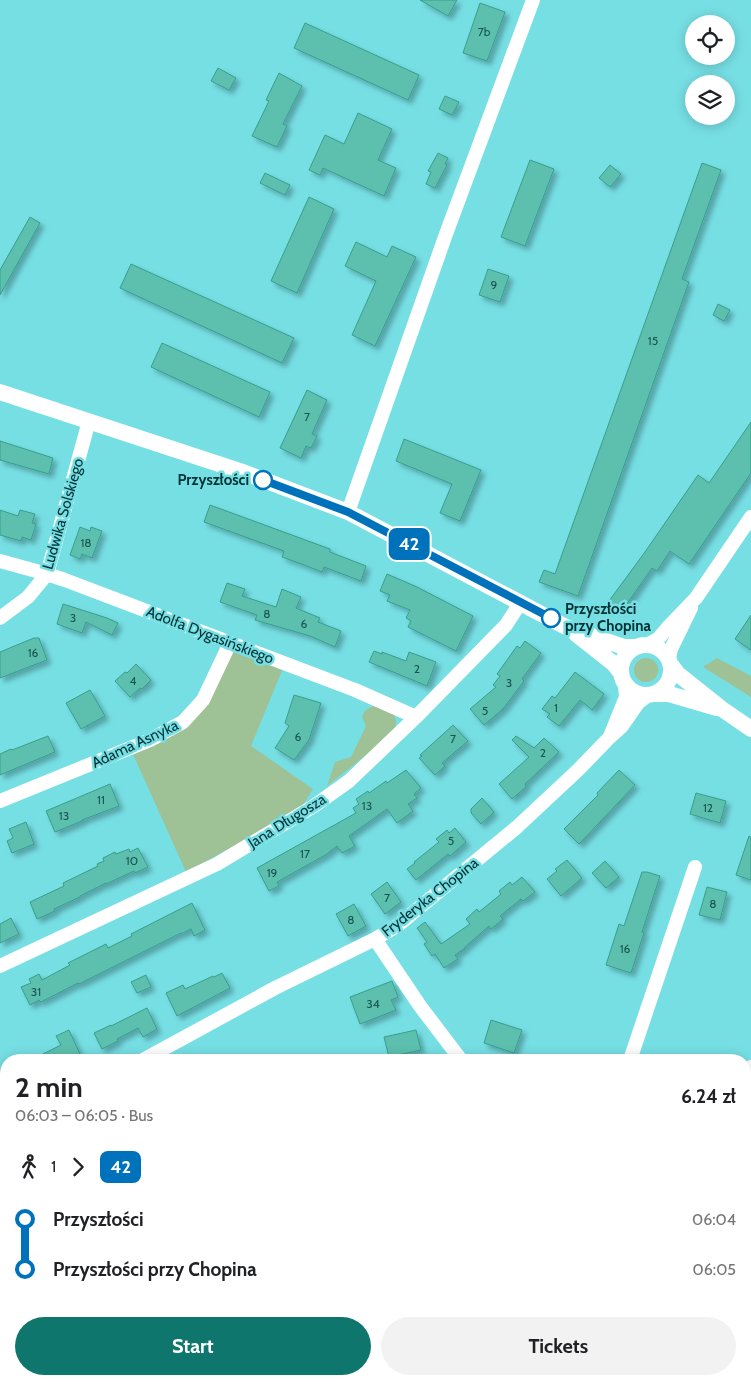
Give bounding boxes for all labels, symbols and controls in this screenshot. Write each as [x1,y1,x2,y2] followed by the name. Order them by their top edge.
[685,15,735,125] map controls
[685,15,735,65] button: locate
[478,24,491,39] house number: 7b
[685,75,735,125] button: layers
[491,277,498,292] house number: 9
[648,333,658,348] house number: 15
[304,409,310,424] house number: 7
[39,456,87,572] street label: Ludwika Solskiego
[253,470,273,490] marker: Przyszłości
[178,471,249,489] place label: Przyszłości
[386,528,432,560] line badge: 42
[399,533,419,555] text: 42
[80,535,92,550] house number: 18
[565,600,651,635] place label: Przyszłości przy Chopina
[144,602,276,668] street label: Adolfa Dygasińskiego
[263,606,271,621] house number: 8
[541,608,561,628] marker: Przyszłości przy Chopina
[70,610,76,625] house number: 3
[301,616,308,631] house number: 6
[28,645,39,660] house number: 16
[414,661,420,676] house number: 2
[130,673,137,688] house number: 4
[506,675,512,690] house number: 3
[554,700,558,715] house number: 1
[482,703,488,718] house number: 5
[89,716,182,772] street label: Adama Asnyka
[295,729,302,744] house number: 6
[450,731,456,746] house number: 7
[540,745,546,760] house number: 2
[244,790,330,853] street label: Jana Długosza
[97,792,105,807] house number: 11
[362,798,372,813] house number: 13
[703,800,713,815] house number: 12
[59,808,69,823] house number: 13
[448,833,454,848] house number: 5
[300,846,310,861] house number: 17
[126,853,138,868] house number: 10
[378,853,483,940] street label: Fryderyka Chopina
[267,865,278,880] house number: 19
[384,890,390,905] house number: 7
[709,896,717,911] house number: 8
[347,912,355,927] house number: 8
[620,941,631,956] house number: 16
[31,984,41,999] house number: 31
[366,996,380,1011] house number: 34
[15,1070,83,1104] text: 2 min
[681,1085,736,1108] text: 6.24 zł
[15,1106,153,1125] text: 06:03 – 06:05 · Bus
[15,1153,43,1181] icon: walk
[64,1153,92,1181] icon: forward
[110,1156,131,1178] text: 42
[51,1157,56,1176] text: 1
[53,1208,144,1231] text: Przyszłości
[692,1210,736,1229] text: 06:04
[53,1258,257,1281] text: Przyszłości przy Chopina
[693,1260,736,1279] text: 06:05
[15,1317,371,1375] button: Start
[381,1317,736,1375] button: Tickets

